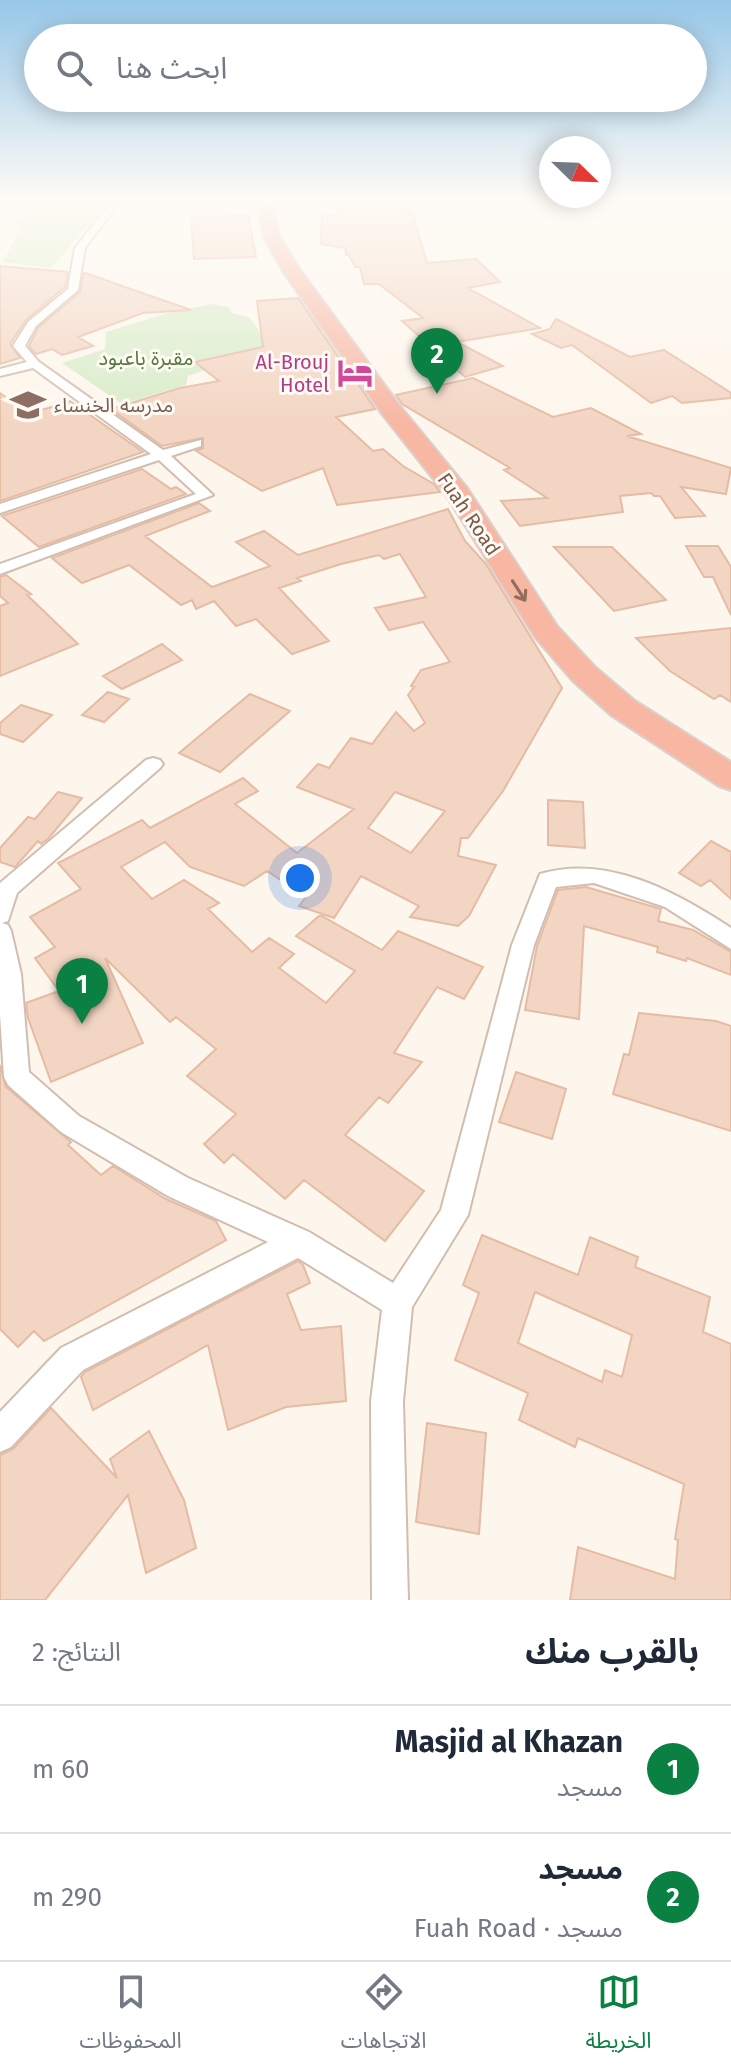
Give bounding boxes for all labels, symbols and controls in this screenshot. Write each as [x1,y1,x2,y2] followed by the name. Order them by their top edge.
[24,24,707,112] search box
[52,46,96,90] icon: search
[116,50,227,86] text: ابحث هنا
[539,136,611,208] north arrow
[411,328,463,394] pin: 2
[99,346,193,370] park label: مقبرة باعبود
[256,350,329,397] place label: Al-Brouj Hotel
[336,354,374,392] hotel icon: Al-Brouj Hotel
[9,386,47,424] school or university icon: مدرسه الخنساء
[54,393,173,417] place label: مدرسه الخنساء
[433,468,505,560] street label: Fuah Road
[512,579,528,602] one-way arrow
[280,858,320,898] your location
[56,958,108,1024] pin: 1
[525,1631,699,1672] text: بالقرب منك
[32,1637,121,1668] text: النتائج: 2
[395,1724,623,1760] text: Masjid al Khazan
[32,1754,90,1785] text: 60 m
[667,1754,679,1785] text: 1
[557,1772,623,1803] text: مسجد
[538,1851,623,1887] text: مسجد
[32,1882,102,1913] text: 290 m
[666,1882,680,1913] text: 2
[414,1913,623,1944] text: مسجد · Fuah Road
[80,1970,182,2064] tab: المحفوظات
[341,1970,427,2064] tab: الاتجاهات
[586,1970,652,2064] tab: الخريطة

